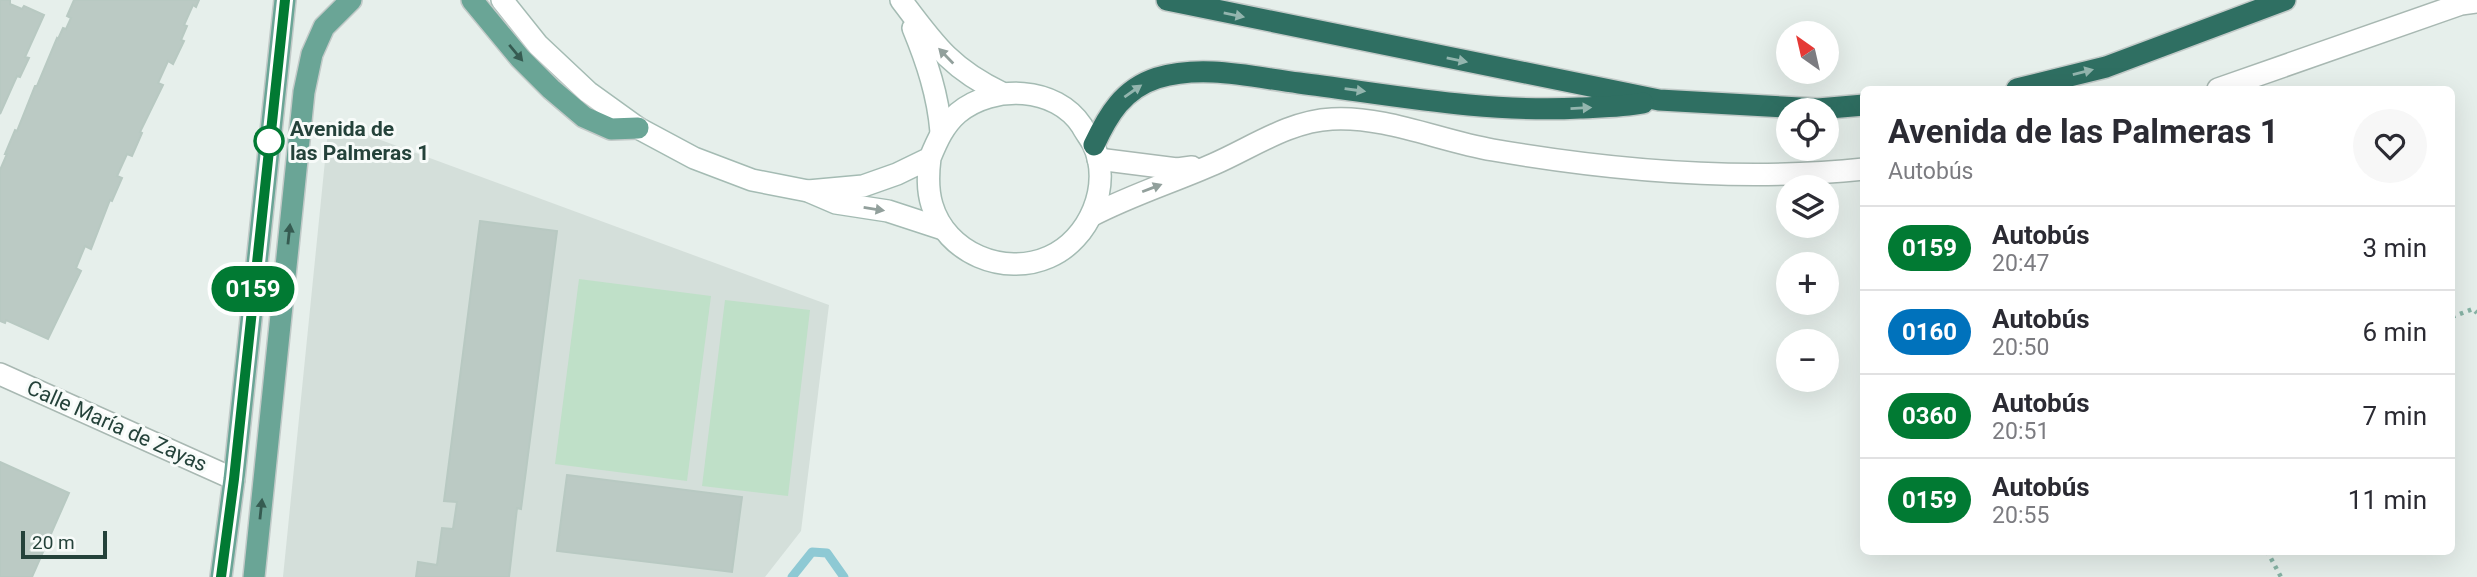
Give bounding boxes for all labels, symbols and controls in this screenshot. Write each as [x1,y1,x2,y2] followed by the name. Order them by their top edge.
[1223,10,1245,21] one-way arrow
[1776,21,1839,84] north arrow
[1776,21,1839,392] map controls
[508,44,523,61] one-way arrow
[939,48,955,65] one-way arrow
[1446,54,1468,65] one-way arrow
[2072,66,2094,77] one-way arrow
[1124,84,1142,98] one-way arrow
[1344,85,1366,96] one-way arrow
[1776,98,1839,161] button: locate
[1570,103,1592,114] one-way arrow
[2353,109,2427,183] button: heart
[1888,112,2279,151] text: Avenida de las Palmeras 1
[290,117,429,165] place label: Avenida de las Palmeras 1
[254,126,284,156] marker: Avenida de las Palmeras 1
[1888,158,1973,185] text: Autobús
[1776,175,1839,238] button: layers
[1142,183,1163,194] one-way arrow
[863,204,885,215] one-way arrow
[1992,220,2090,250] text: Autobús
[284,223,295,245] one-way arrow
[2362,233,2427,263] text: 3 min
[1902,234,1957,262] text: 0159
[1992,250,2049,277] text: 20:47
[1776,252,1839,315] button: +
[204,266,302,312] line badge: 0159
[225,275,281,303] text: 0159
[1992,304,2090,334] text: Autobús
[2362,317,2427,347] text: 6 min
[1902,318,1957,346] text: 0160
[1776,329,1839,392] button: −
[1992,334,2049,361] text: 20:50
[23,375,211,477] street label: Calle María de Zayas
[1992,388,2090,418] text: Autobús
[2362,401,2427,431] text: 7 min
[1902,402,1957,430] text: 0360
[1992,418,2049,445] text: 20:51
[1992,472,2090,502] text: Autobús
[2348,485,2427,515] text: 11 min
[1902,486,1957,514] text: 0159
[256,498,267,520] one-way arrow
[1992,502,2049,529] text: 20:55
[21,528,107,560] scale bar
[32,531,75,554] text: 20 m

